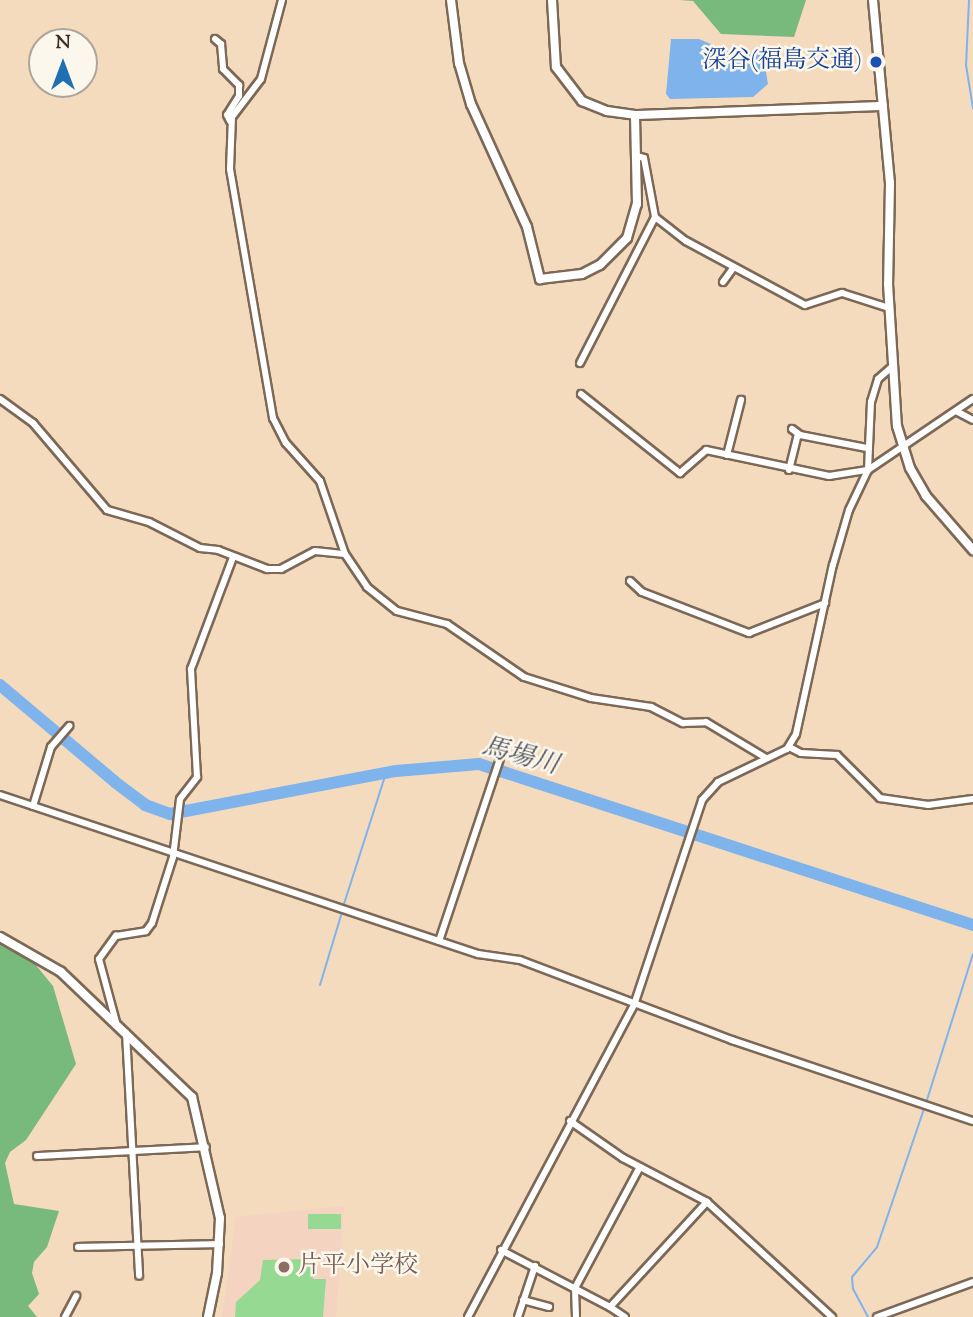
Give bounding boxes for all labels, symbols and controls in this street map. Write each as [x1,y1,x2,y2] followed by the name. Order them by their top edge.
[28,28,98,98] north arrow
[55,30,71,57] text: N
[702,48,862,76] place label: 深谷(福島交通)
[868,54,884,70] marker: 深谷(福島交通)
[478,732,562,782] water label: 馬場川
[298,1253,418,1281] place label: 片平小学校
[276,1259,292,1275] marker: 片平小学校

